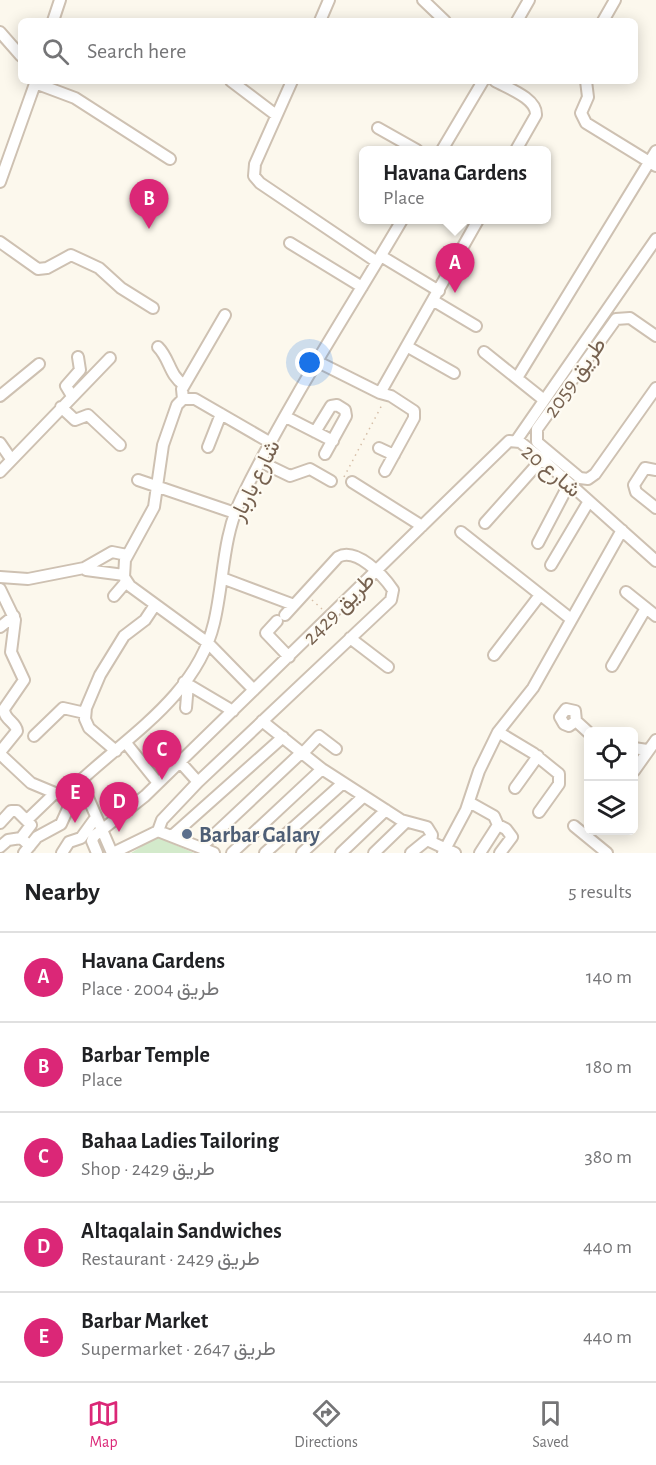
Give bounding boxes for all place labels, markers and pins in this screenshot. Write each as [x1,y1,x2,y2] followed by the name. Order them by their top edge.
[130,180,168,229] pin: B
[436,244,474,293] pin: A
[142,730,182,780] pin: C
[56,774,94,823] pin: E
[100,782,138,832] pin: D
[199,824,320,847] place label: Barbar Galary
[180,827,194,841] marker: Barbar Galary

